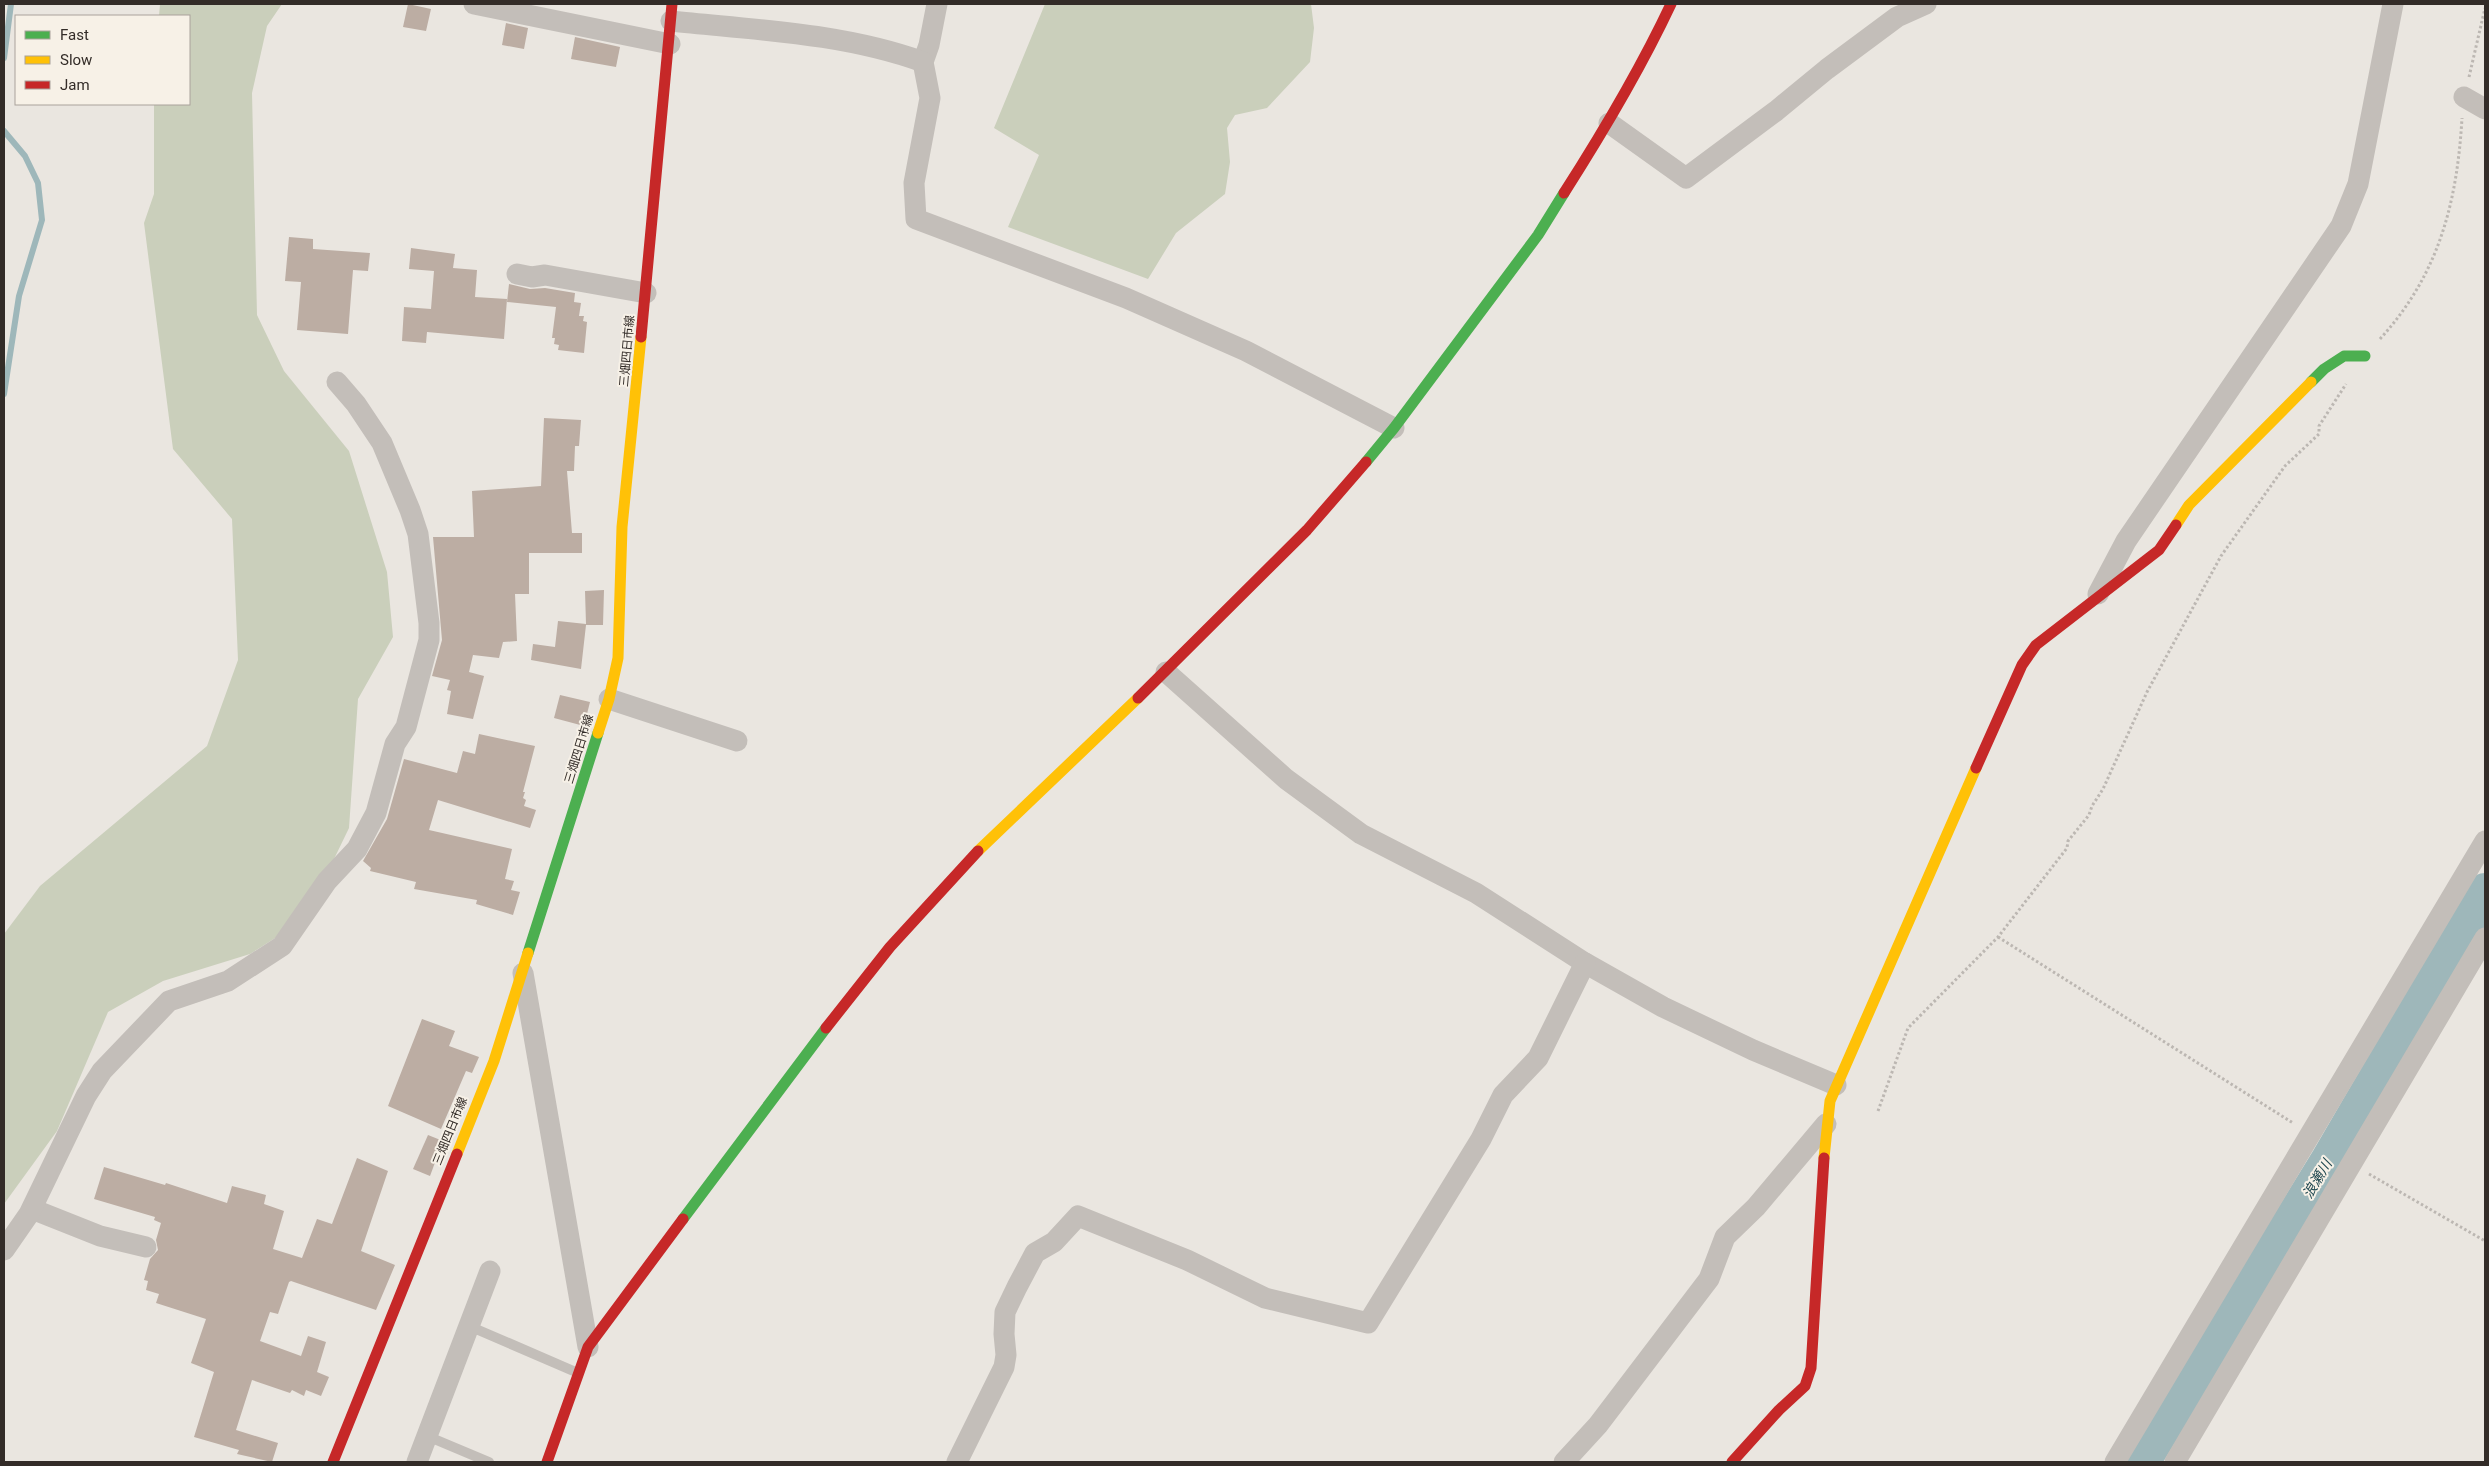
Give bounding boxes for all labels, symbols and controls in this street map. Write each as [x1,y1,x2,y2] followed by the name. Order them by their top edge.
[15,15,190,105] legend
[60,26,89,44] text: Fast
[60,51,92,69] text: Slow
[60,76,90,94] text: Jam
[617,315,637,387] street label: 三畑四日市線
[562,713,596,785] street label: 三畑四日市線
[430,1095,470,1167] street label: 三畑四日市線
[2299,1155,2336,1201] water label: 浪瀬川

